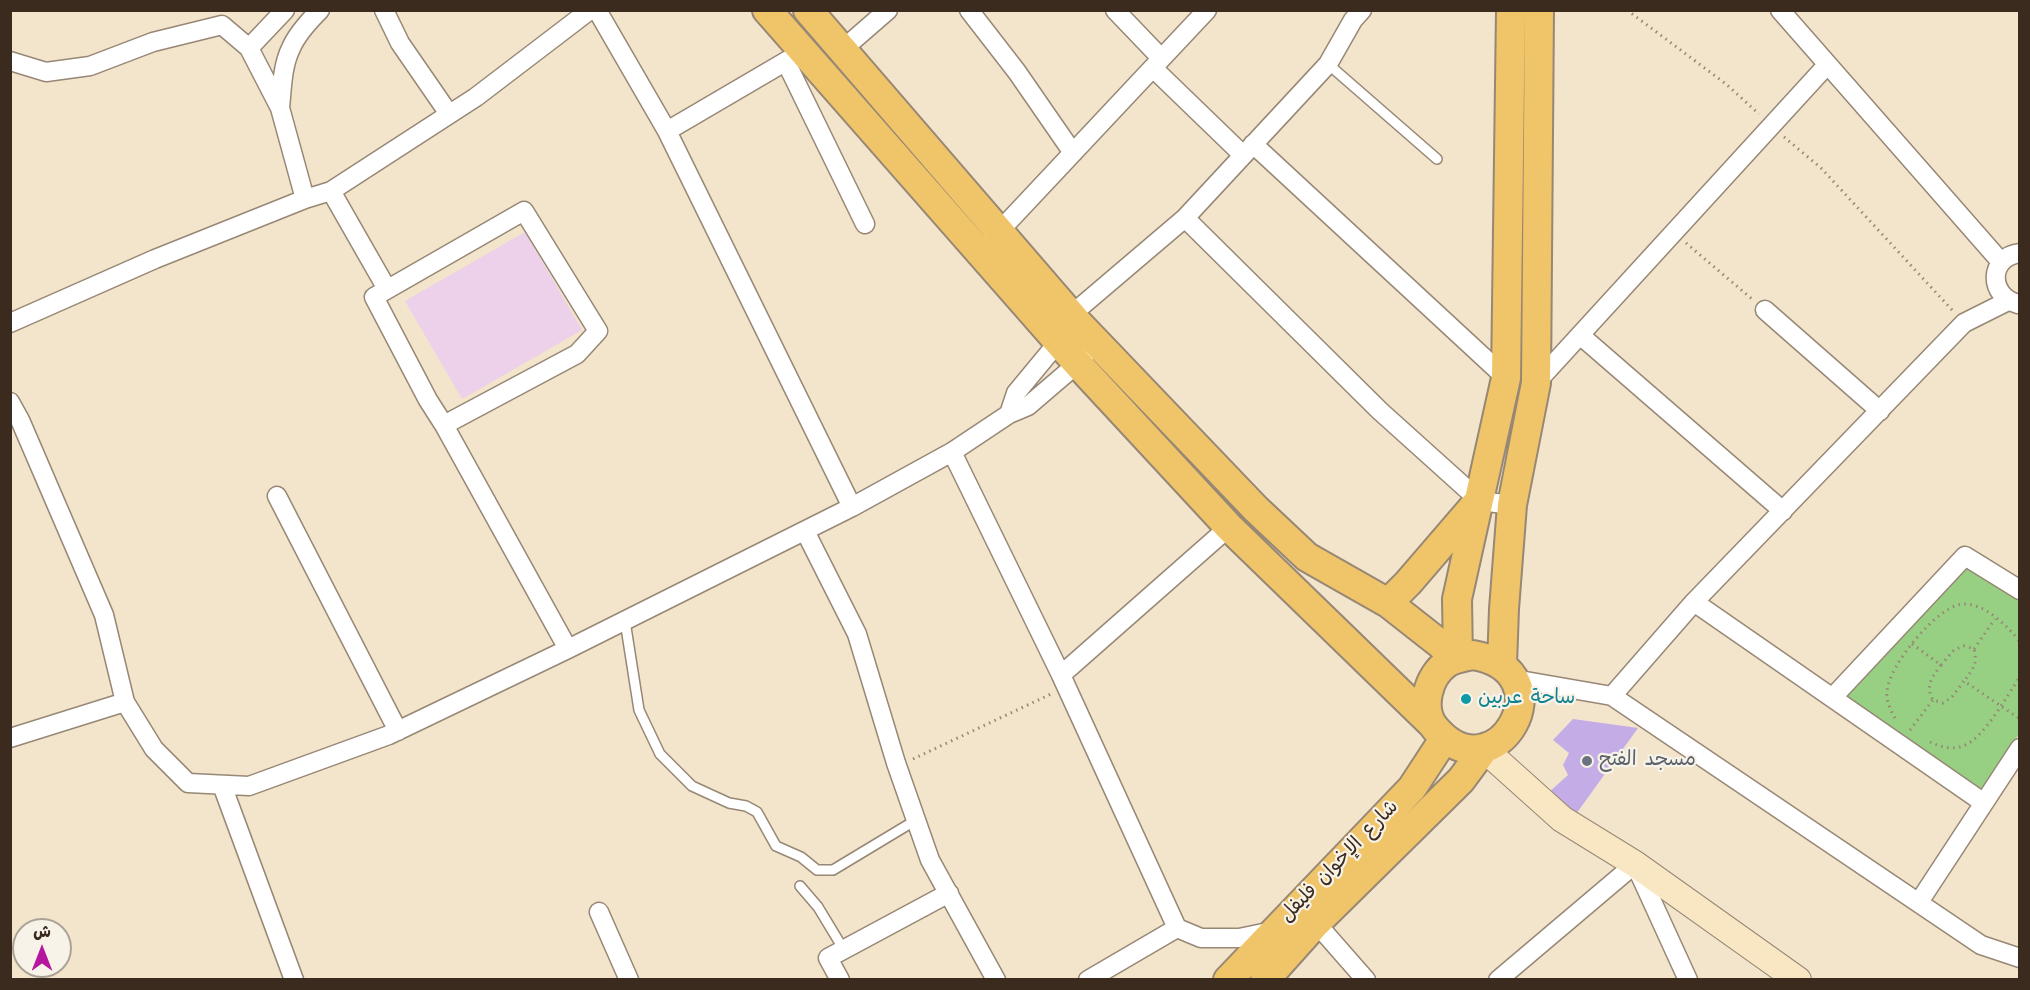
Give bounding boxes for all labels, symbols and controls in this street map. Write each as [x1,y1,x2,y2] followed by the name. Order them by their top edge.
[1478,687,1575,711] place label: ساحة عربين
[1459,692,1473,706] marker: ساحة عربين
[1599,749,1696,773] place label: مسجد الفتح
[1580,754,1594,768] marker: مسجد الفتح
[1276,796,1404,928] street label: شارع الإخوان فليفل
[12,918,72,978] north arrow
[33,921,51,943] text: ش

